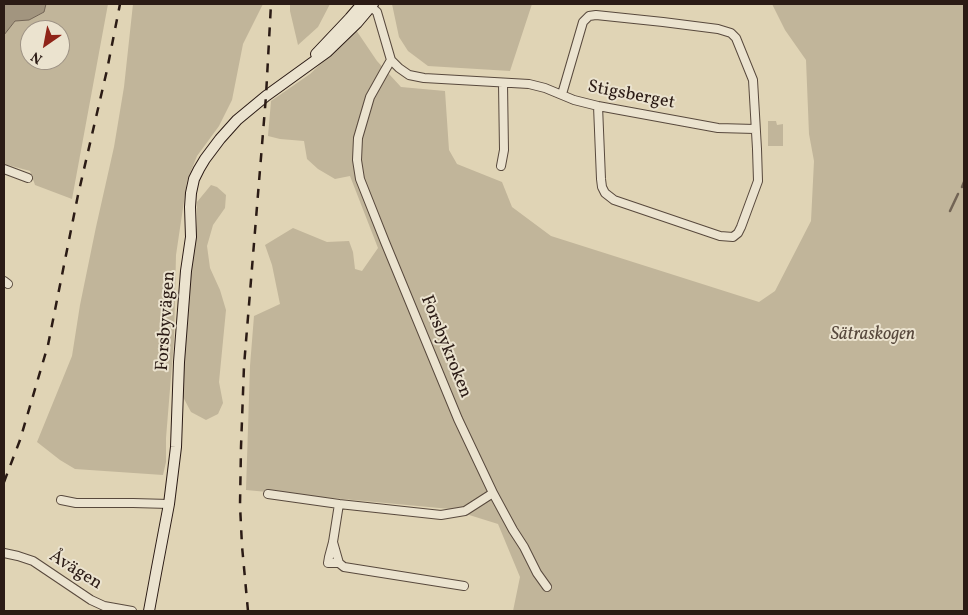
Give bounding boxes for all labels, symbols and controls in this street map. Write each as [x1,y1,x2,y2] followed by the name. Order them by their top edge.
[20,20,70,70] north arrow
[28,46,47,68] text: N
[585,77,677,115] street label: Stigsberget
[153,270,181,372] street label: Forsbyvägen
[415,292,475,402] street label: Forsbykroken
[831,325,915,347] park label: Sätraskogen
[44,546,106,596] street label: Åvägen

